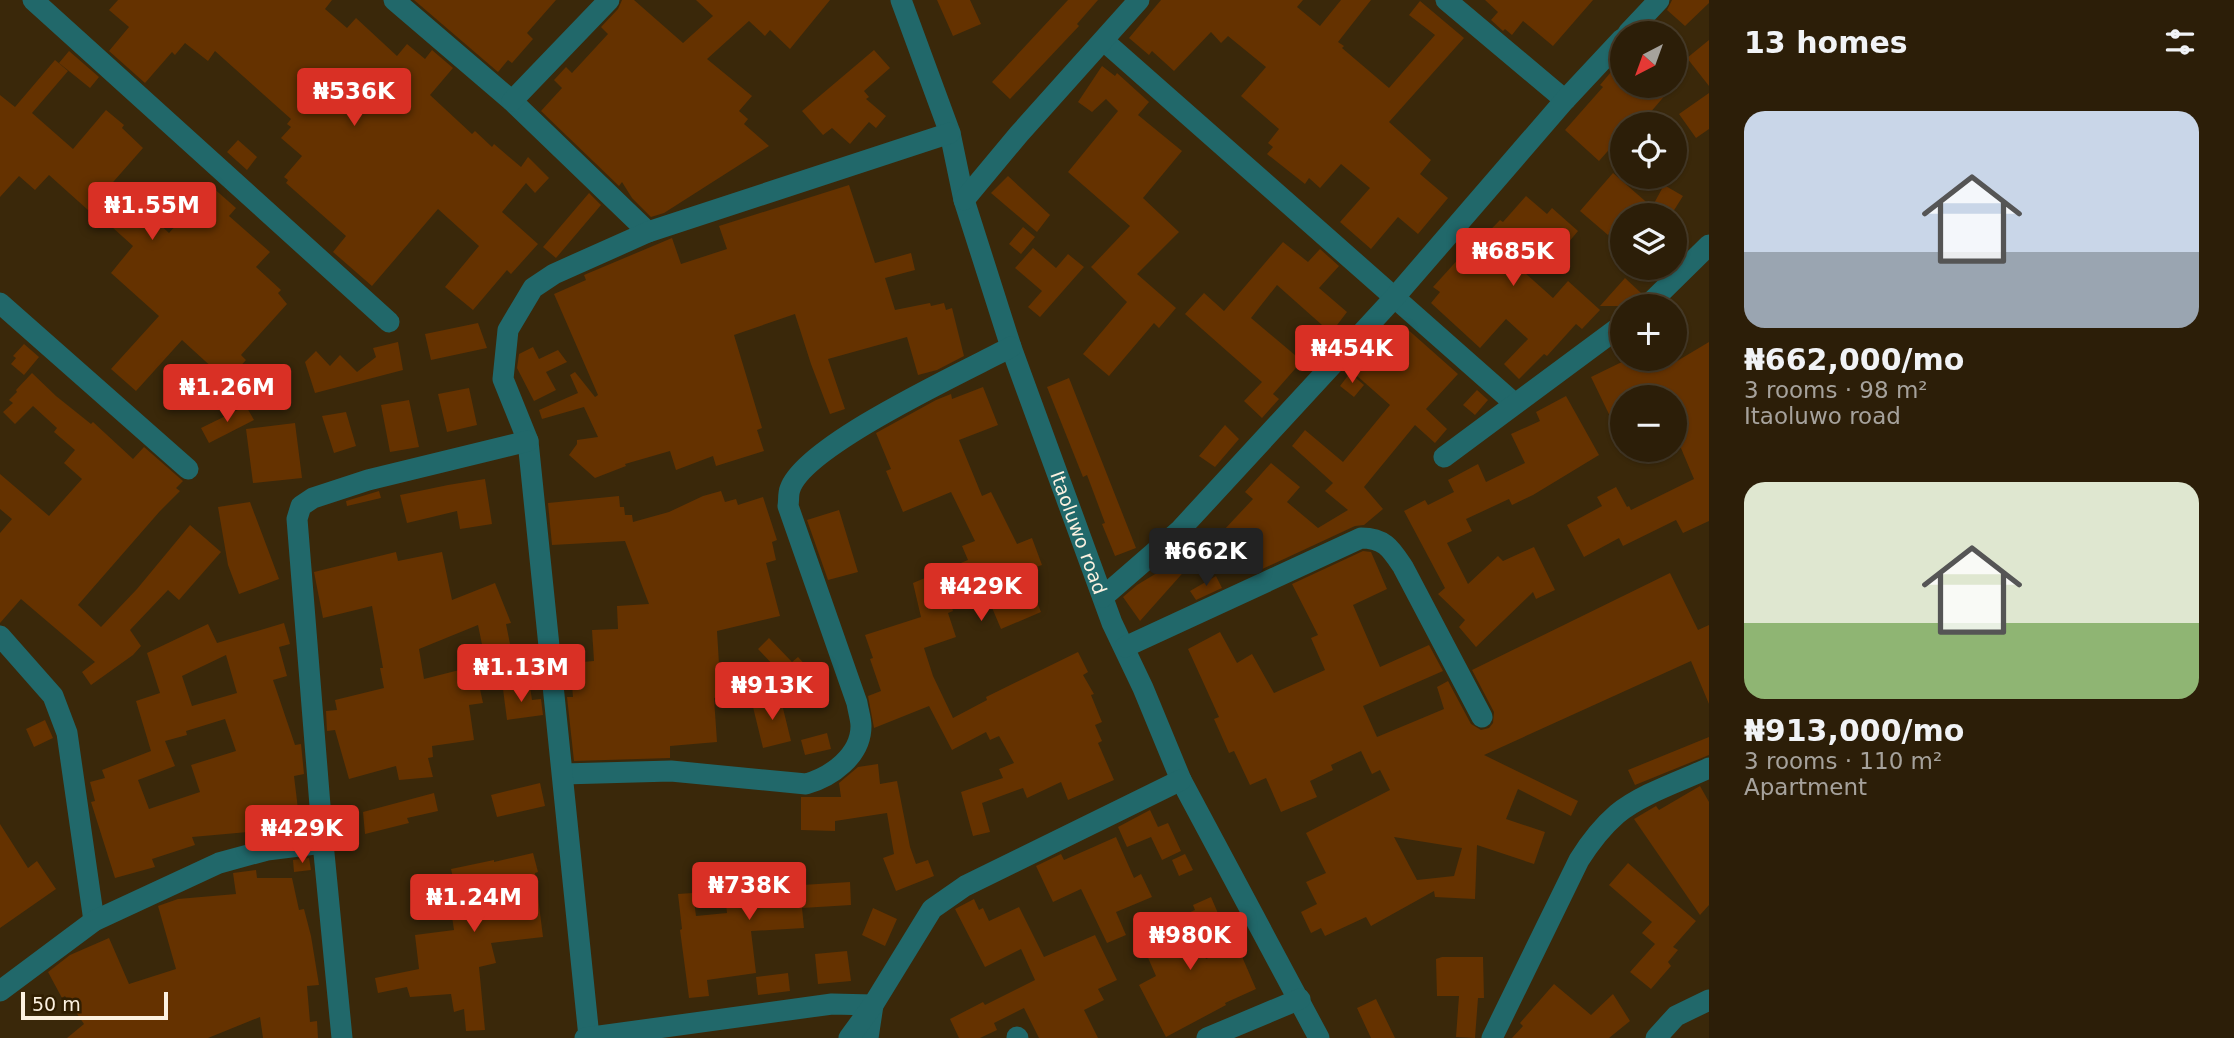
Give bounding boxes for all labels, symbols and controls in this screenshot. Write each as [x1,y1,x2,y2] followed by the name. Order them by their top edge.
[1610,21,1687,98] north arrow
[1610,21,1687,462] map controls
[2161,23,2199,61] icon: filters
[1744,25,1908,60] text: 13 homes
[305,68,403,128] pin: ₦536K
[313,78,395,104] text: ₦536K
[1610,112,1687,189] button: locate
[1909,156,2035,282] icon: home
[95,182,209,242] pin: ₦1.55M
[104,192,200,218] text: ₦1.55M
[1610,203,1687,280] button: layers
[1464,229,1562,288] pin: ₦685K
[1472,238,1554,264] text: ₦685K
[1610,294,1687,371] button: +
[1303,326,1401,385] pin: ₦454K
[1311,335,1393,361] text: ₦454K
[1744,342,1964,377] text: ₦662,000/mo
[170,364,284,424] pin: ₦1.26M
[179,374,275,400] text: ₦1.26M
[1744,377,1928,403] text: 3 rooms · 98 m²
[1610,385,1687,462] button: −
[1744,403,1901,429] text: Itaoluwo road
[1046,468,1111,597] street label: Itaoluwo road
[1909,527,2035,653] icon: home
[1157,528,1255,588] pin: ₦662K
[1165,538,1247,564] text: ₦662K
[932,564,1030,623] pin: ₦429K
[940,573,1022,599] text: ₦429K
[464,644,578,704] pin: ₦1.13M
[473,654,569,680] text: ₦1.13M
[723,662,821,722] pin: ₦913K
[731,672,813,698] text: ₦913K
[1744,713,1964,748] text: ₦913,000/mo
[1744,748,1942,774] text: 3 rooms · 110 m²
[1744,774,1867,800] text: Apartment
[253,806,351,865] pin: ₦429K
[261,815,343,841] text: ₦429K
[700,862,798,922] pin: ₦738K
[708,872,790,898] text: ₦738K
[417,874,531,934] pin: ₦1.24M
[426,884,522,910] text: ₦1.24M
[1141,912,1239,972] pin: ₦980K
[1149,922,1231,948] text: ₦980K
[21,989,168,1021] scale bar
[32,993,81,1015] text: 50 m

